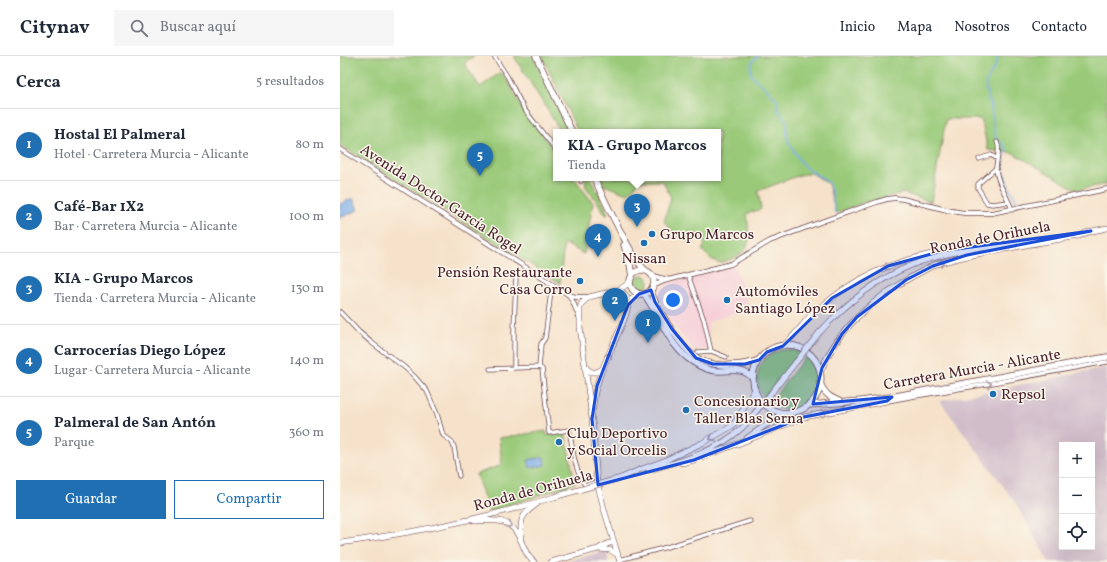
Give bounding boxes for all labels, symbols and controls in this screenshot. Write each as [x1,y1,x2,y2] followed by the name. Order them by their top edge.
[114,10,394,46] search box
[20,15,90,41] text: Citynav
[128,17,150,39] icon: search
[160,17,236,38] text: Buscar aquí
[840,18,875,37] text: Inicio
[897,18,932,37] text: Mapa
[954,18,1010,37] text: Nosotros
[1032,18,1087,37] text: Contacto
[16,71,61,94] text: Cerca
[256,73,324,91] text: 5 resultados
[54,125,186,146] text: Hostal El Palmeral
[553,129,721,181] popup
[26,136,32,154] text: 1
[295,136,324,154] text: 80 m
[567,136,707,157] text: KIA - Grupo Marcos
[355,140,525,260] street label: Avenida Doctor García Rogel
[467,143,493,176] pin: 5
[54,146,249,164] text: Hotel · Carretera Murcia - Alicante
[567,157,606,175] text: Tienda
[624,194,650,227] pin: 3
[54,197,144,218] text: Café-Bar 1X2
[26,208,32,226] text: 2
[289,208,324,226] text: 100 m
[928,216,1052,260] street label: Ronda de Orihuela
[54,218,237,236] text: Bar · Carretera Murcia - Alicante
[585,224,611,257] pin: 4
[660,225,754,246] place label: Grupo Marcos
[647,229,657,239] marker: Grupo Marcos
[639,238,649,248] marker: Nissan
[622,249,666,270] place label: Nissan
[938,259,945,268] one-way arrow
[883,262,891,270] one-way arrow
[437,263,572,301] place label: Pensión Restaurante Casa Corro
[54,269,193,290] text: KIA - Grupo Marcos
[575,276,585,286] marker: Pensión Restaurante Casa Corro
[26,280,32,298] text: 3
[291,280,324,298] text: 130 m
[735,282,835,320] place label: Automóviles Santiago López
[602,288,628,321] pin: 2
[54,290,256,308] text: Tienda · Carretera Murcia - Alicante
[663,290,683,310] your location
[722,295,732,305] marker: Automóviles Santiago López
[635,310,661,343] pin: 1
[834,336,842,343] one-way arrow
[54,341,226,362] text: Carrocerías Diego López
[882,345,1063,396] street label: Carretera Murcia - Alicante
[604,351,612,358] one-way arrow
[25,352,33,370] text: 4
[290,352,324,370] text: 140 m
[54,362,251,380] text: Lugar · Carretera Murcia - Alicante
[986,380,992,388] one-way arrow
[1001,385,1045,406] place label: Repsol
[988,389,998,399] marker: Repsol
[694,392,804,430] place label: Concesionario y Taller Blas Serna
[681,405,691,415] marker: Concesionario y Taller Blas Serna
[821,409,827,417] one-way arrow
[54,413,216,434] text: Palmeral de San Antón
[26,424,32,442] text: 5
[289,424,324,442] text: 360 m
[567,424,667,462] place label: Club Deportivo y Social Orcelis
[709,433,716,441] one-way arrow
[54,434,94,452] text: Parque
[554,437,564,447] marker: Club Deportivo y Social Orcelis
[1059,442,1095,550] map controls
[1059,442,1095,478] button: +
[471,465,595,517] street label: Ronda de Orihuela
[1059,478,1095,514] button: −
[16,480,166,519] button: Guardar
[174,480,324,519] button: Compartir
[1059,514,1095,550] button: locate
[505,520,512,528] one-way arrow

